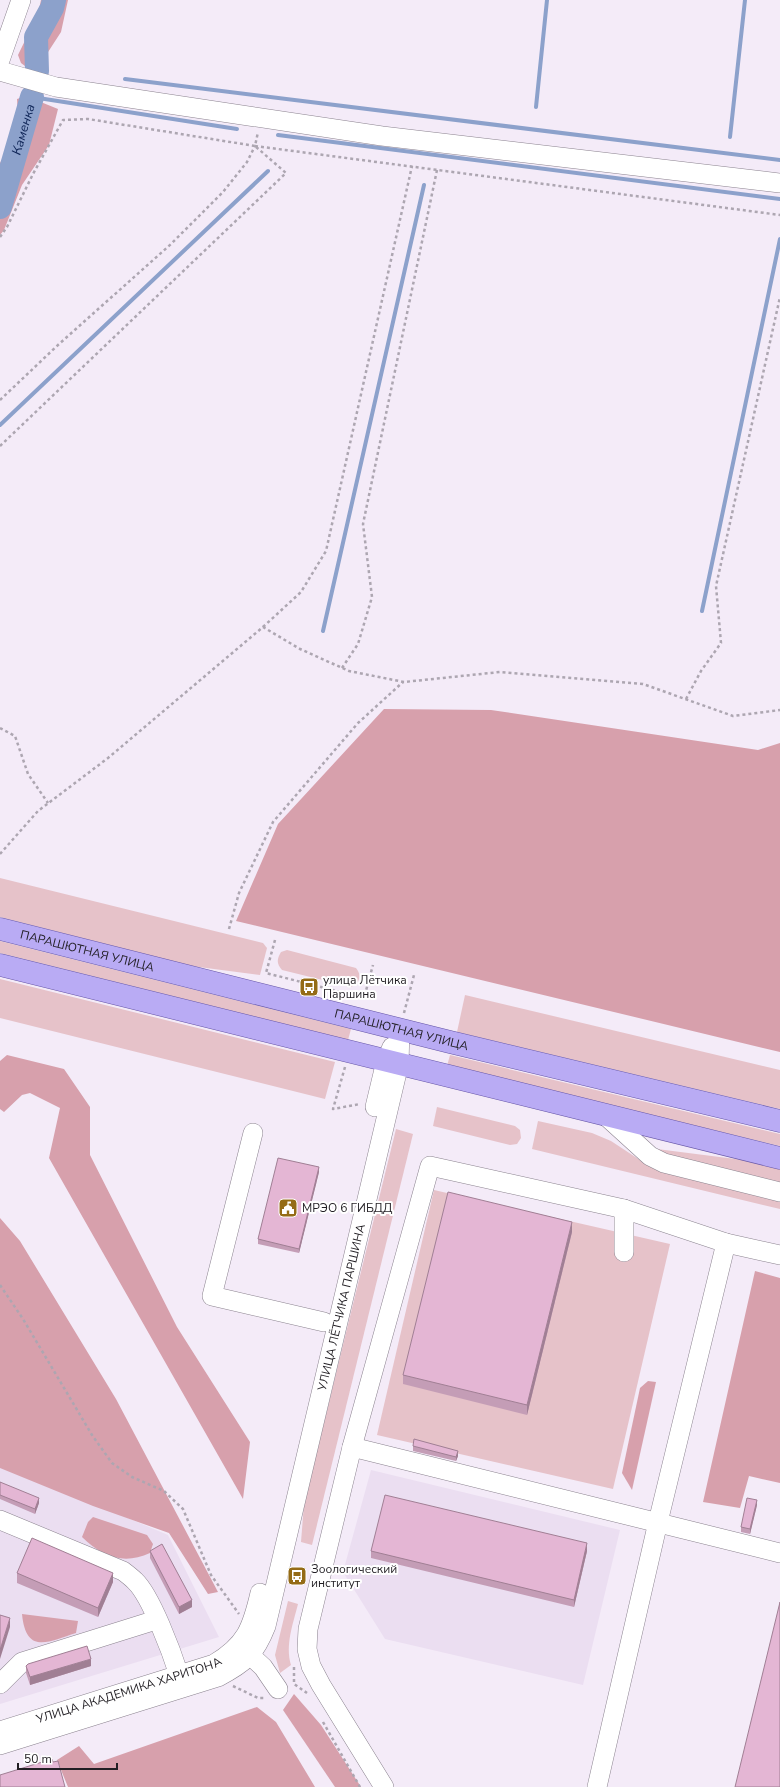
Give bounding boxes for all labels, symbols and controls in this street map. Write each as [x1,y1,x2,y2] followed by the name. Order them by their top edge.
[8,102,40,157] water label: Каменка
[19,926,156,975] street label: ПАРАШЮТНАЯ УЛИЦА
[323,972,407,1002] place label: улица Лётчика Паршина
[298,976,320,998] bus stop icon: улица Лётчика Паршина
[333,1005,470,1054] street label: ПАРАШЮТНАЯ УЛИЦА
[277,1197,299,1219] public building icon: МРЭО 6 ГИБДД
[302,1200,393,1216] place label: МРЭО 6 ГИБДД
[314,1222,369,1393] street label: УЛИЦА ЛЁТЧИКА ПАРШИНА
[311,1561,397,1591] place label: Зоологический институт
[286,1565,308,1587] bus stop icon: Зоологический институт
[33,1653,225,1727] street label: УЛИЦА АКАДЕМИКА ХАРИТОНА
[18,1745,117,1771] scale bar
[24,1751,52,1767] text: 50 m

